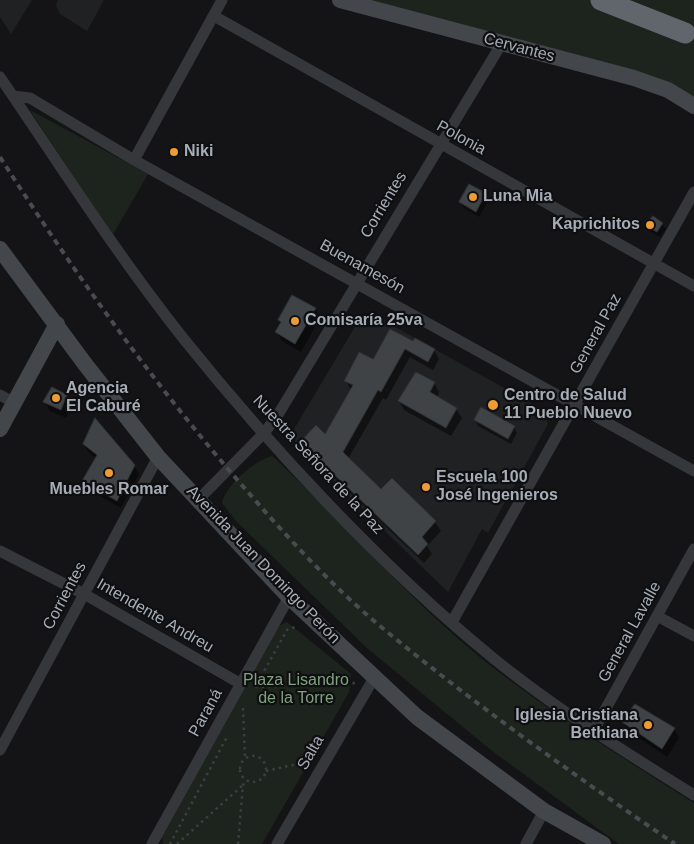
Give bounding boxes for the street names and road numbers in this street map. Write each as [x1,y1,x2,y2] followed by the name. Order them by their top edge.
[481,29,557,67] street label: Cervantes
[433,117,489,159] street label: Polonia
[357,168,411,242] street label: Corrientes
[316,236,408,298] street label: Buenamesón
[566,290,626,378] street label: General Paz
[249,391,387,539] street label: Nuestra Señora de la Paz
[182,482,344,648] street label: Avenida Juan Domingo Perón
[39,559,91,633] street label: Corrientes
[93,575,217,657] street label: Intendente Andreu
[594,578,666,686] street label: General Lavalle
[185,686,227,740] street label: Paraná
[294,732,328,774] street label: Salta

